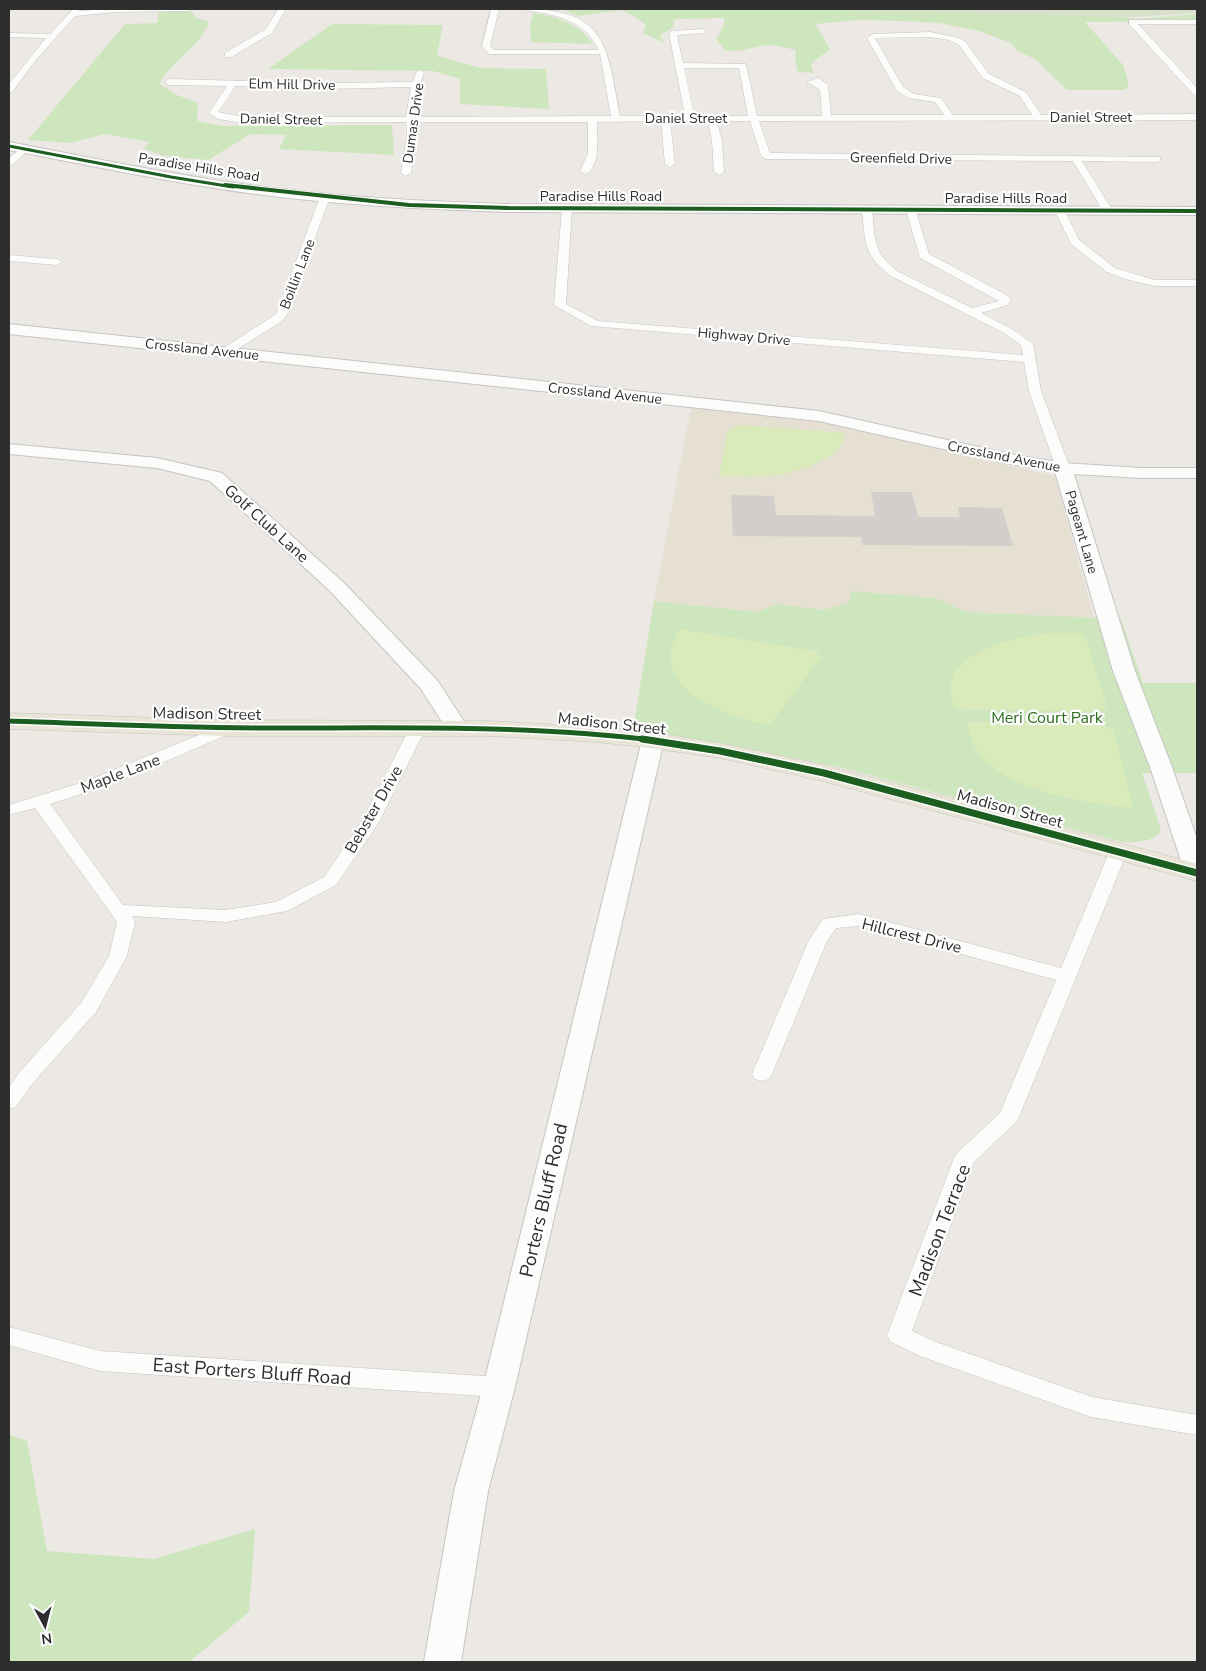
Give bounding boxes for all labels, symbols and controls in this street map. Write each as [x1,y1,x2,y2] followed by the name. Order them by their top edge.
[248,74,336,95] street label: Elm Hill Drive
[398,82,429,165] street label: Dumas Drive
[1050,108,1132,127] street label: Daniel Street
[240,109,322,130] street label: Daniel Street
[645,109,727,128] street label: Daniel Street
[850,148,952,169] street label: Greenfield Drive
[137,149,261,186] street label: Paradise Hills Road
[540,187,662,206] street label: Paradise Hills Road
[945,189,1067,208] street label: Paradise Hills Road
[275,236,320,312] street label: Boillin Lane
[697,323,791,350] street label: Highway Drive
[144,334,260,365] street label: Crossland Avenue
[547,378,663,409] street label: Crossland Avenue
[946,436,1062,477] street label: Crossland Avenue
[219,480,314,568] street label: Golf Club Lane
[1061,488,1102,576] street label: Pageant Lane
[152,702,262,726] street label: Madison Street
[557,707,667,741] street label: Madison Street
[991,707,1104,729] park label: Meri Court Park
[77,749,163,799] street label: Maple Lane
[340,762,408,857] street label: Bebster Drive
[954,784,1065,834] street label: Madison Street
[860,913,964,959] street label: Hillcrest Drive
[514,1121,574,1280] street label: Porters Bluff Road
[903,1161,977,1300] street label: Madison Terrace
[152,1352,352,1392] street label: East Porters Bluff Road
[20,1601,70,1651] north arrow
[40,1628,53,1648] text: N

